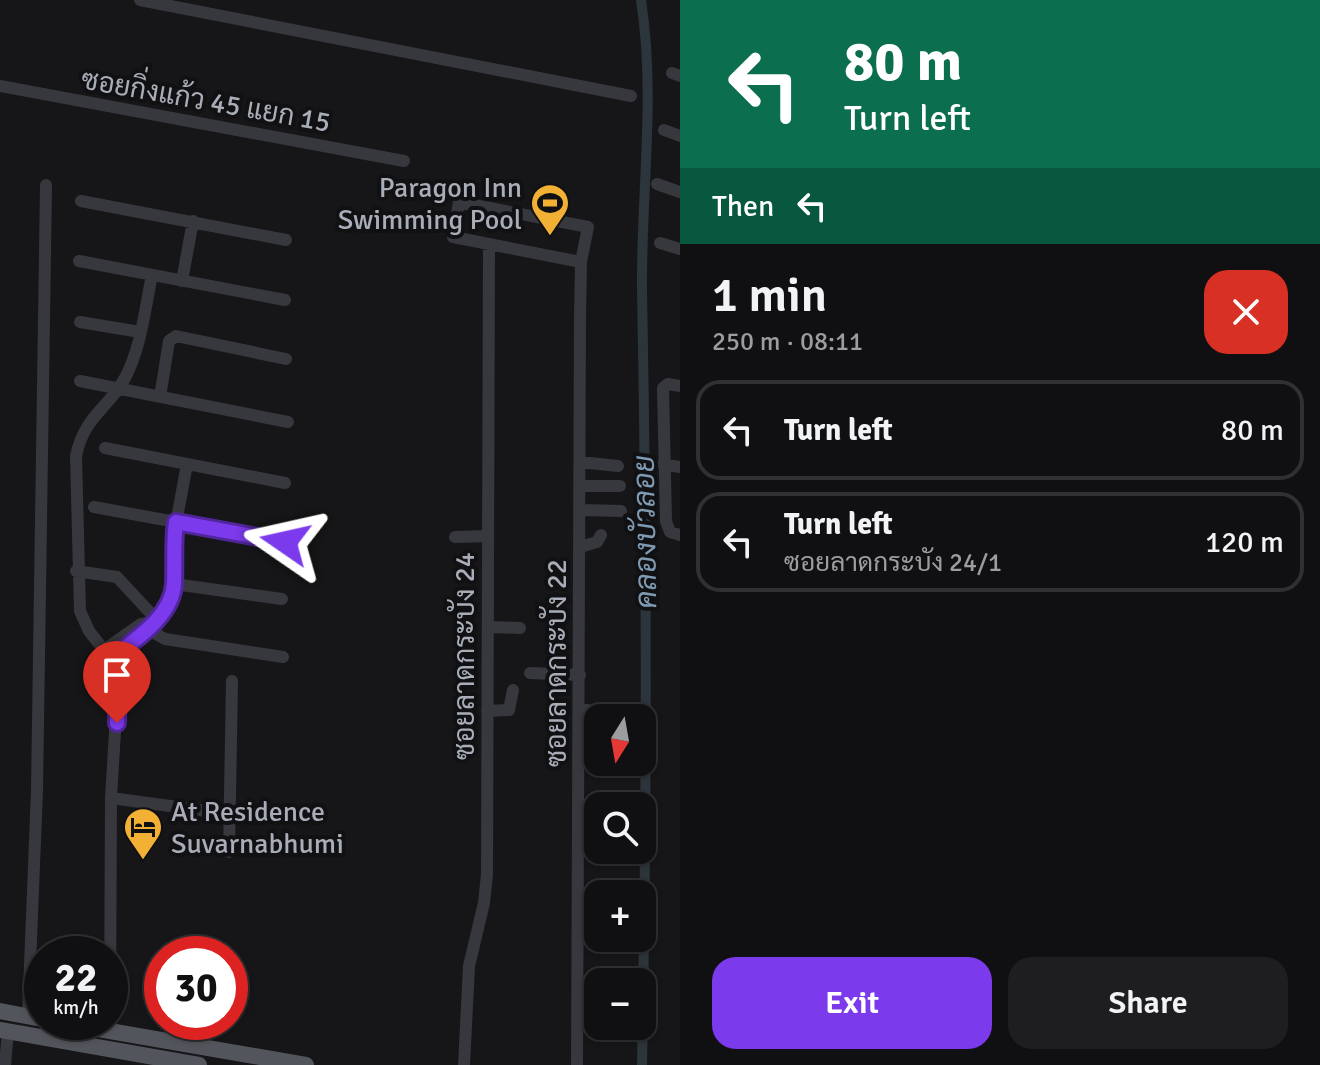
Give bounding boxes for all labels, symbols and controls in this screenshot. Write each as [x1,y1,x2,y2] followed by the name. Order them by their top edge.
[844,27,962,96] text: 80 m
[712,32,816,136] icon: left
[79,56,334,140] street label: ซอยกิ่งแก้ว 45 แยก 15
[844,96,971,141] text: Turn left
[338,171,522,237] place label: Paragon Inn Swimming Pool
[529,182,571,237] sports icon: Paragon Inn Swimming Pool
[790,184,834,228] icon: left
[712,188,774,225] text: Then
[712,266,827,325] text: 1 min
[1204,270,1288,354] button: close
[712,326,863,358] text: 250 m · 08:11
[716,408,760,452] icon: left
[784,412,893,449] text: Turn left
[1221,412,1284,449] text: 80 m
[625,455,665,609] water label: คลองบัวลอย
[243,500,327,584] position arrow
[784,506,893,543] text: Turn left
[716,520,760,564] icon: left
[1205,524,1284,561] text: 120 m
[784,547,1002,579] text: ซอยลาดกระบัง 24/1
[446,552,482,760] street label: ซอยลาดกระบัง 24
[538,559,574,767] street label: ซอยลาดกระบัง 22
[83,641,151,723] pin
[95,653,139,697] icon: arrive
[584,704,656,776] north arrow
[584,704,656,1040] map controls
[584,792,656,864] button: search
[171,795,344,861] place label: At Residence Suvarnabhumi
[122,806,164,861] hotel icon: At Residence Suvarnabhumi
[584,880,656,952] button: +
[144,936,248,1040] speed limit sign: 30
[54,953,98,1003] text: 22
[712,957,992,1049] button: Exit
[1008,957,1288,1049] button: Share
[584,968,656,1040] button: −
[53,995,99,1020] text: km/h

